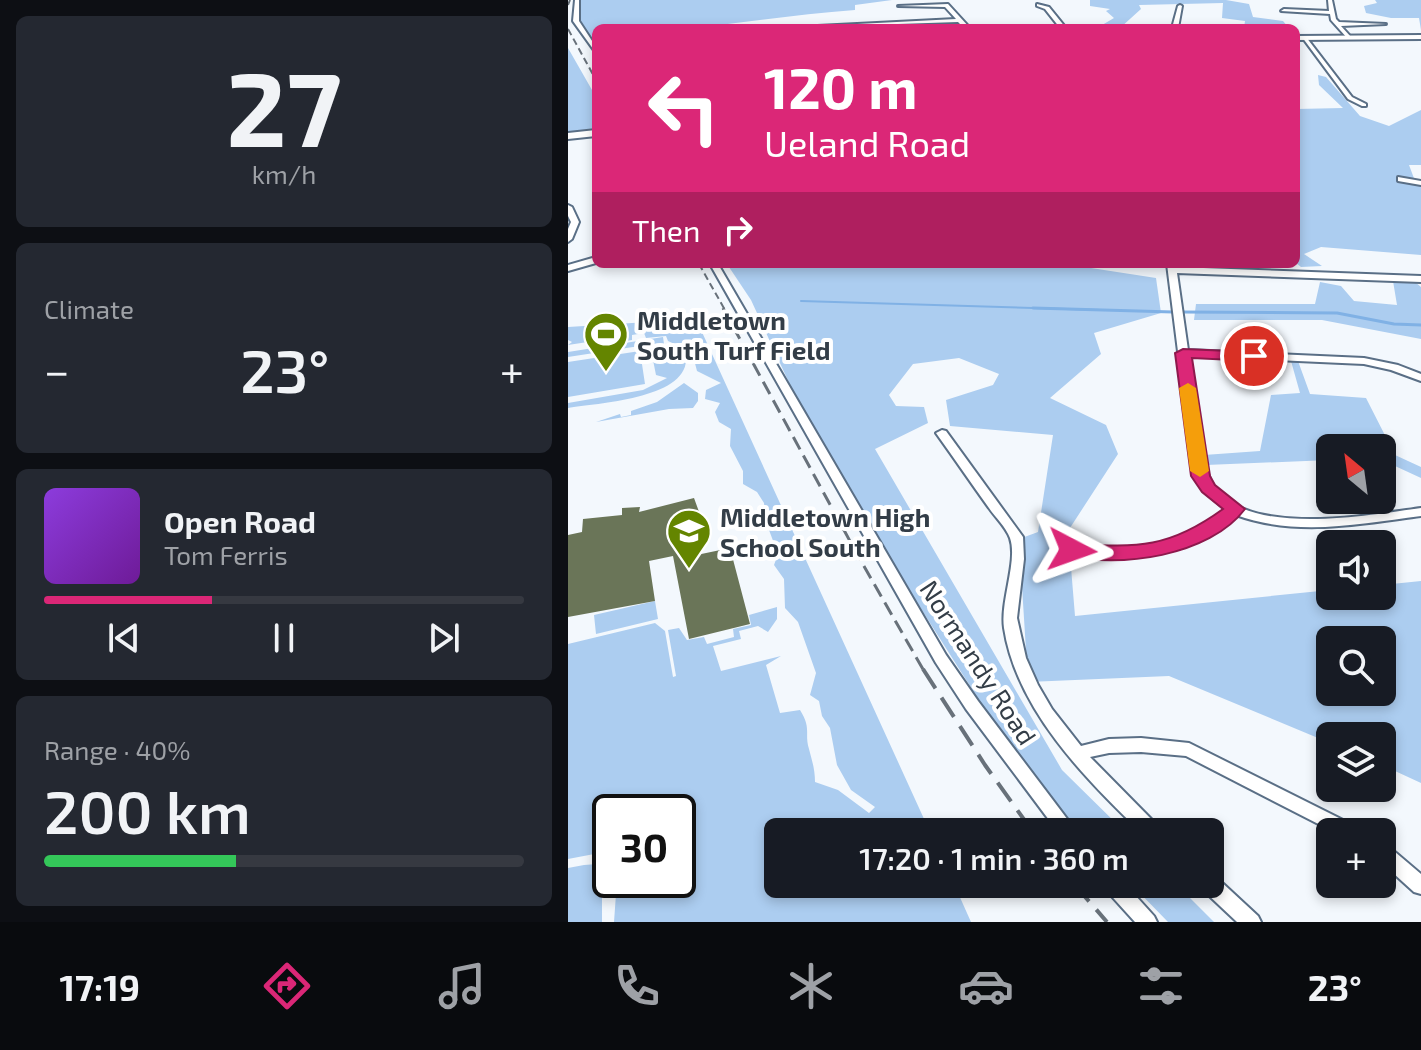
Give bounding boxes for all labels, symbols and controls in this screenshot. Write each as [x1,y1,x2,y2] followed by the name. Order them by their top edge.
[226,43,342,168] text: 27
[764,53,918,120] text: 120 m
[632,56,736,160] icon: left
[764,121,970,164] text: Ueland Road
[252,158,316,189] text: km/h
[716,208,760,252] icon: right
[632,212,700,248] text: Then
[44,293,134,324] text: Climate
[637,304,830,365] place label: Middletown South Turf Field
[582,310,630,373] sports icon: Middletown South Turf Field
[1220,322,1288,390] pin
[240,333,329,405] text: 23°
[1232,334,1276,378] icon: arrive
[44,343,70,396] text: −
[500,343,524,396] text: +
[1316,434,1396,514] north arrow
[1316,434,1396,898] map controls
[720,501,930,562] place label: Middletown High School South
[164,503,316,539] text: Open Road
[665,507,713,570] school or university icon: Middletown High School South
[1030,508,1114,592] position arrow
[1316,530,1396,610] button: sound
[164,539,288,570] text: Tom Ferris
[914,574,1044,750] street label: Normandy Road
[102,616,146,660] icon: previous
[262,616,306,660] icon: pause
[422,616,466,660] icon: next
[1316,626,1396,706] button: search
[1316,722,1396,802] button: layers
[44,734,190,765] text: Range · 40%
[44,774,251,846] text: 200 km
[592,794,696,898] speed limit sign: 30
[1316,818,1396,898] button: +
[859,840,1129,876] text: 17:20 · 1 min · 360 m
[259,958,315,1014] icon: directions
[434,958,490,1014] icon: music
[609,958,665,1014] icon: phone
[783,958,839,1014] icon: climate
[958,958,1014,1014] icon: car
[1133,958,1189,1014] icon: filters
[59,965,140,1008] text: 17:19
[1308,965,1362,1008] text: 23°

